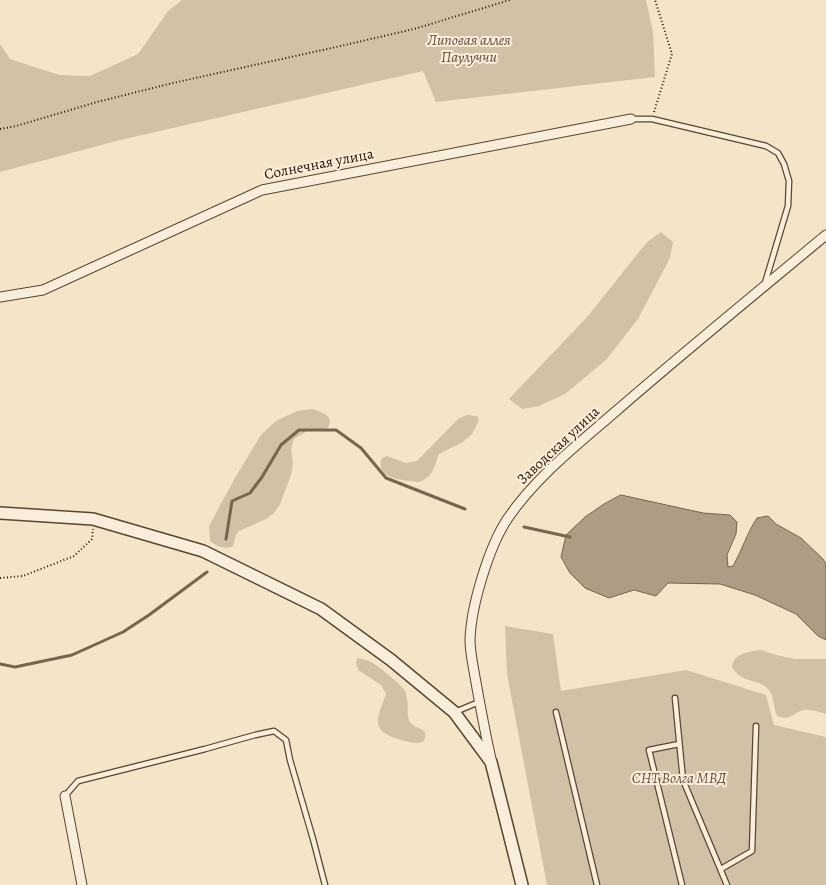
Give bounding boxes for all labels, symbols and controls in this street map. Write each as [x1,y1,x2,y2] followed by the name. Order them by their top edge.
[427,32,511,67] park label: Липовая аллея Паулуччи
[263,146,375,184] street label: Солнечная улица
[514,403,604,489] street label: Заводская улица
[632,770,726,788] park label: СНТ Волга МВД

